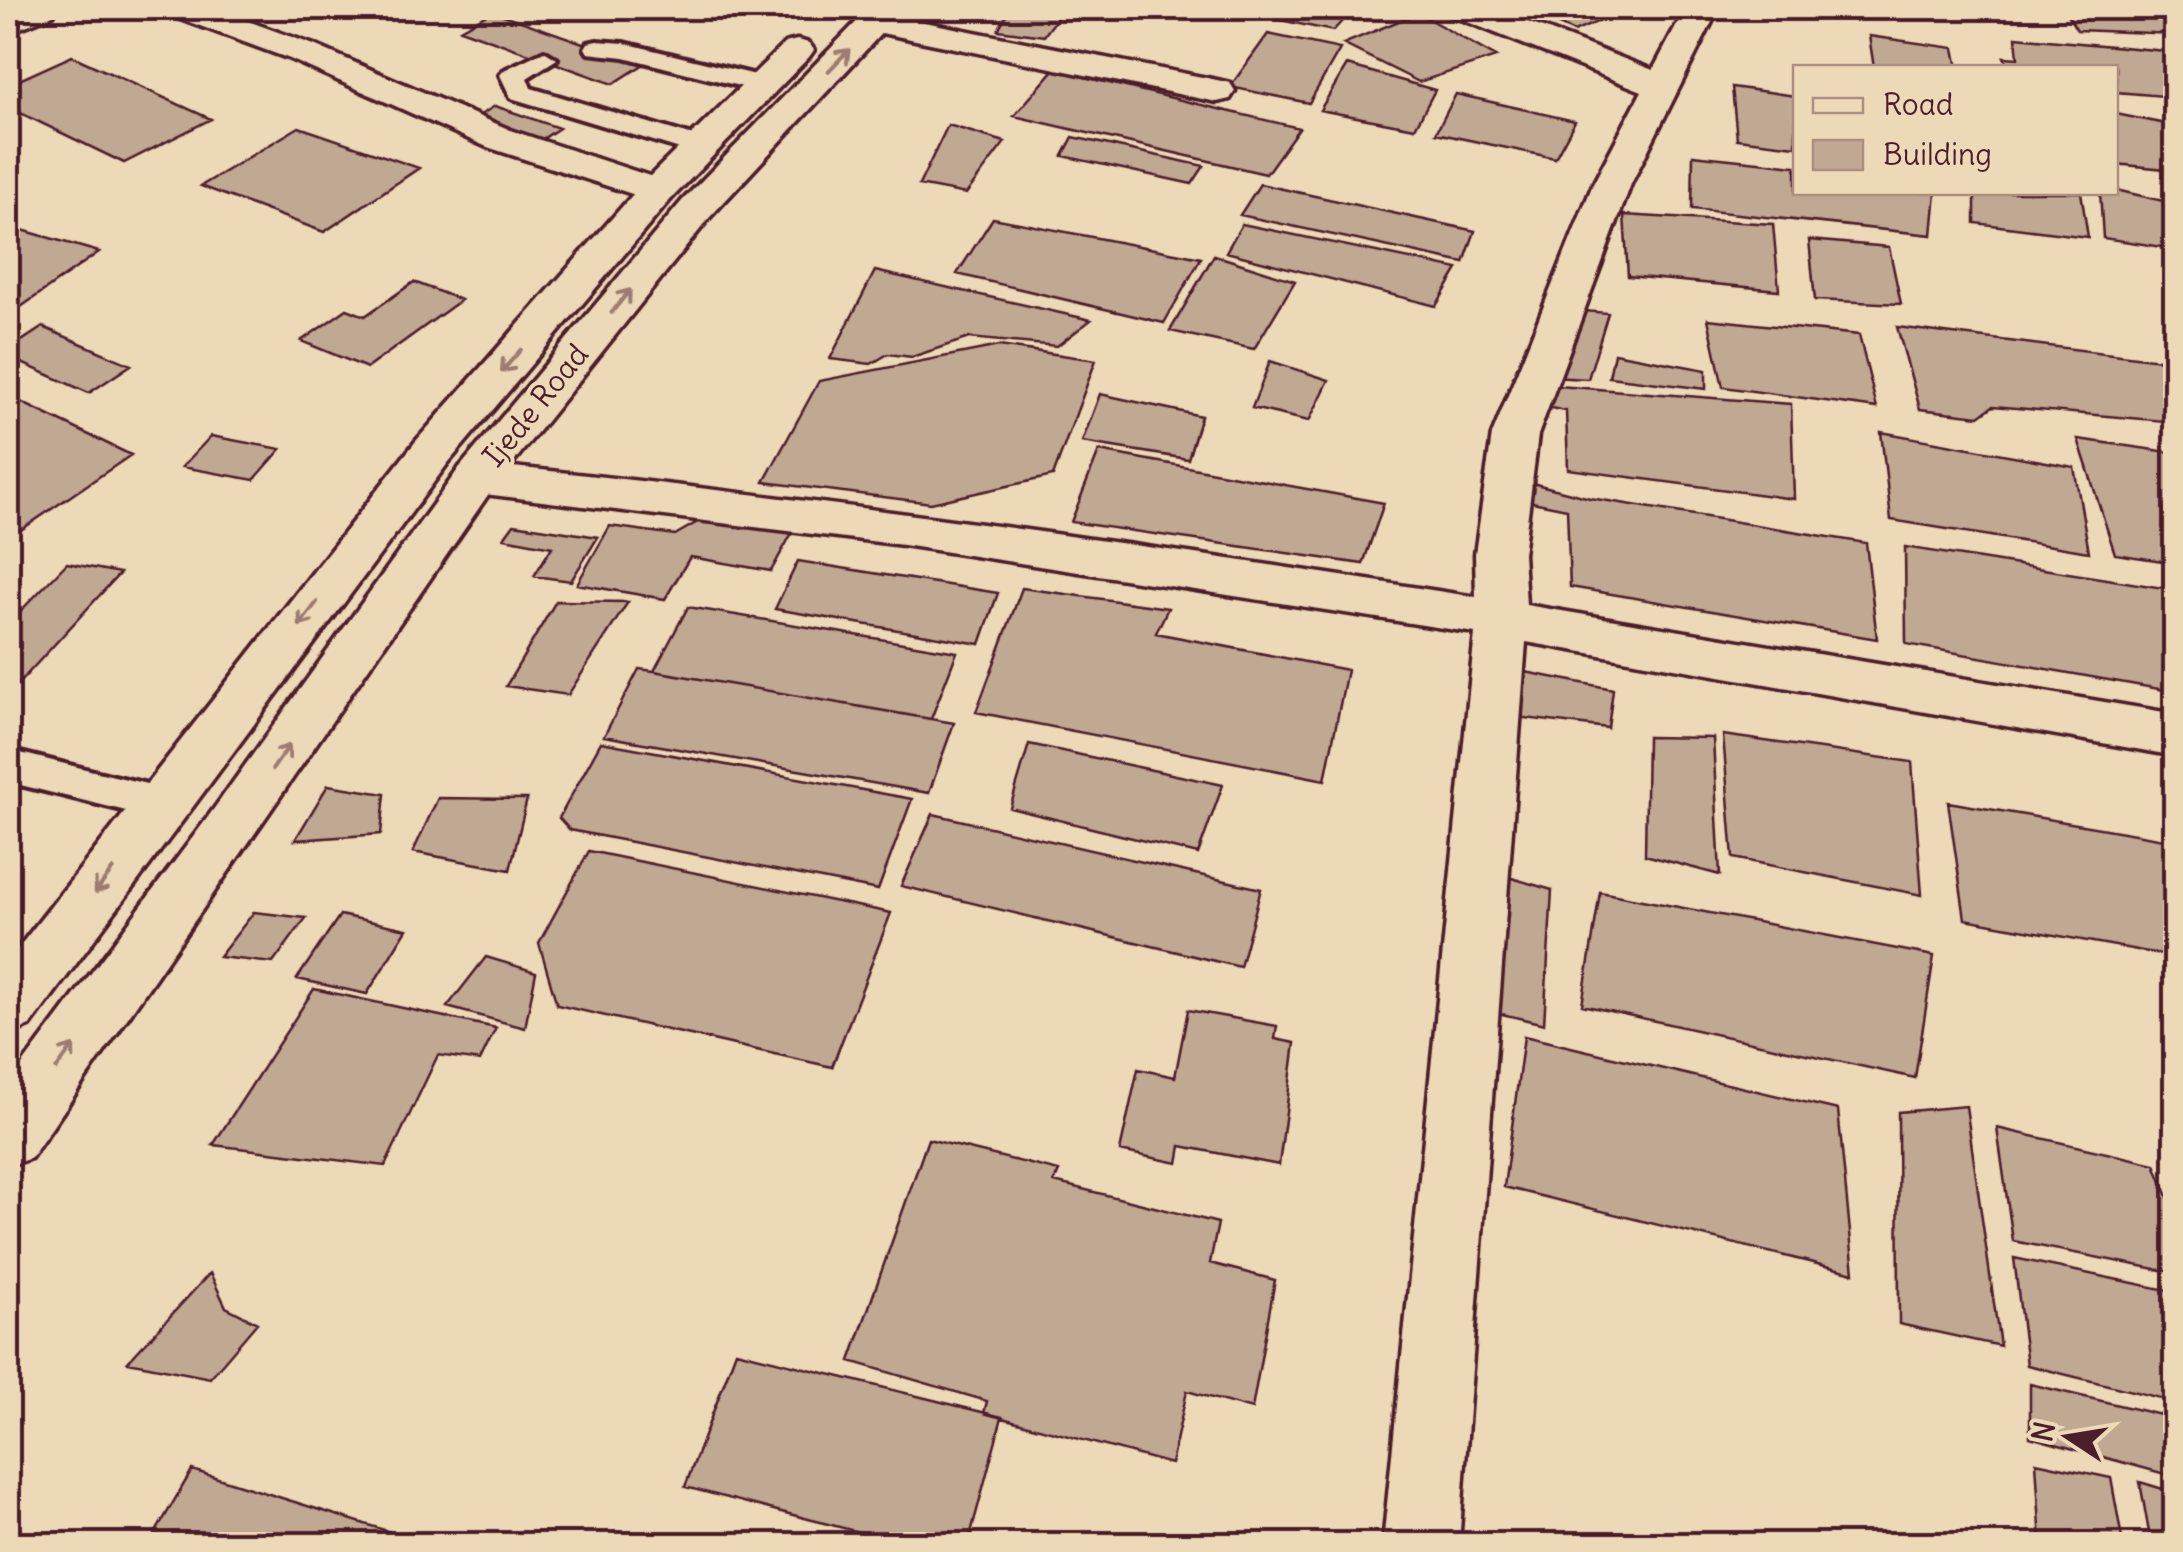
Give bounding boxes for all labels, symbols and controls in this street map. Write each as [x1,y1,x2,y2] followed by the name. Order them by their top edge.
[827,48,851,72] one-way arrow
[1793,65,2118,195] legend
[1883,85,1953,123] text: Road
[1883,135,1992,173] text: Building
[610,288,632,314] one-way arrow
[474,336,596,474] street label: Ijede Road
[501,347,523,373] one-way arrow
[298,600,319,627] one-way arrow
[270,744,291,772] one-way arrow
[93,867,114,894] one-way arrow
[54,1044,75,1071] one-way arrow
[2018,1387,2118,1487] north arrow
[2024,1419,2063,1445] text: N

